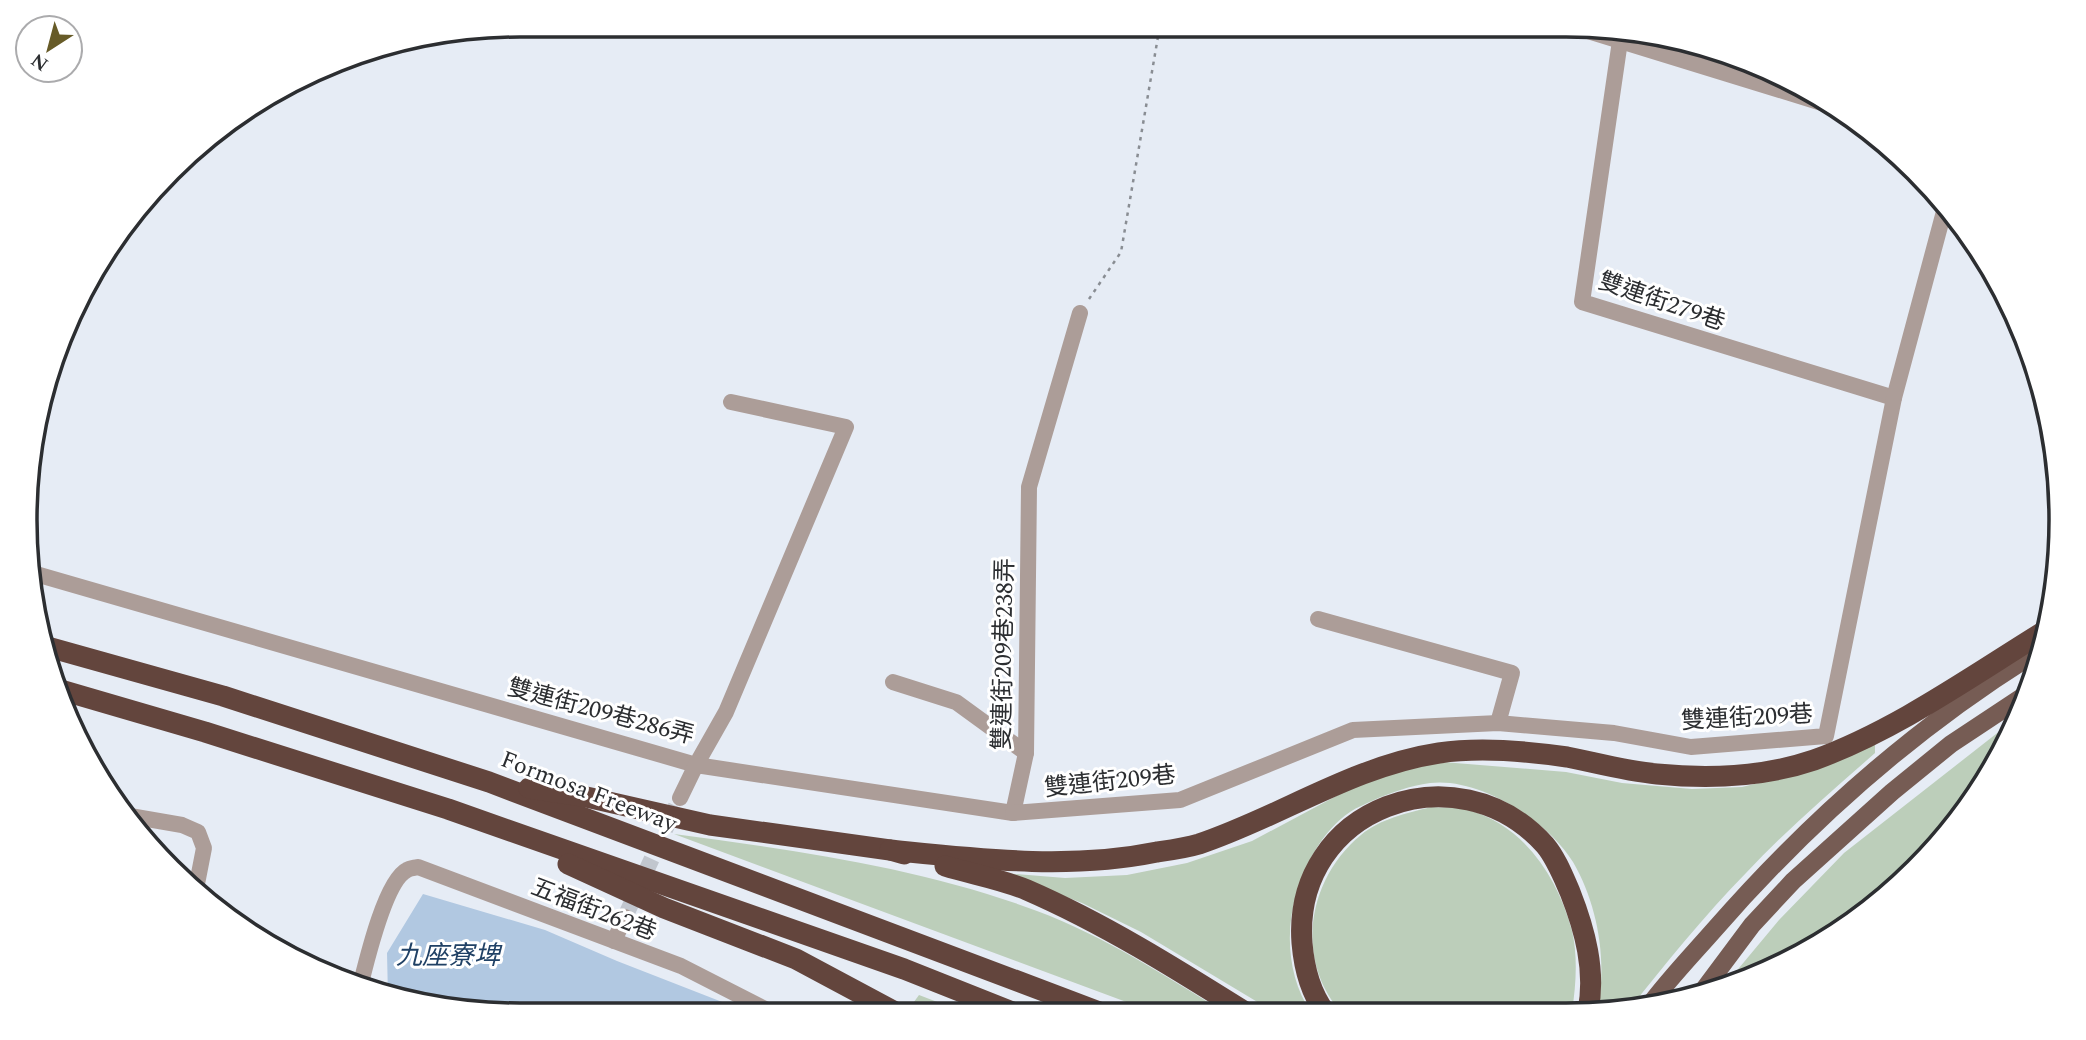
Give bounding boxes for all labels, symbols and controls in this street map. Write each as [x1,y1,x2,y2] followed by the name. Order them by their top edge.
[14,14,84,84] north arrow
[25,45,55,78] text: N
[1593,263,1730,340] street label: 雙連街279巷
[984,558,1024,750] street label: 雙連街209巷238弄
[503,670,698,754] street label: 雙連街209巷286弄
[1680,697,1814,739] street label: 雙連街209巷
[495,742,683,843] street label: Formosa Freeway
[1043,757,1178,807] street label: 雙連街209巷
[526,869,662,950] street label: 五福街262巷
[396,936,503,976] water label: 九座寮埤

